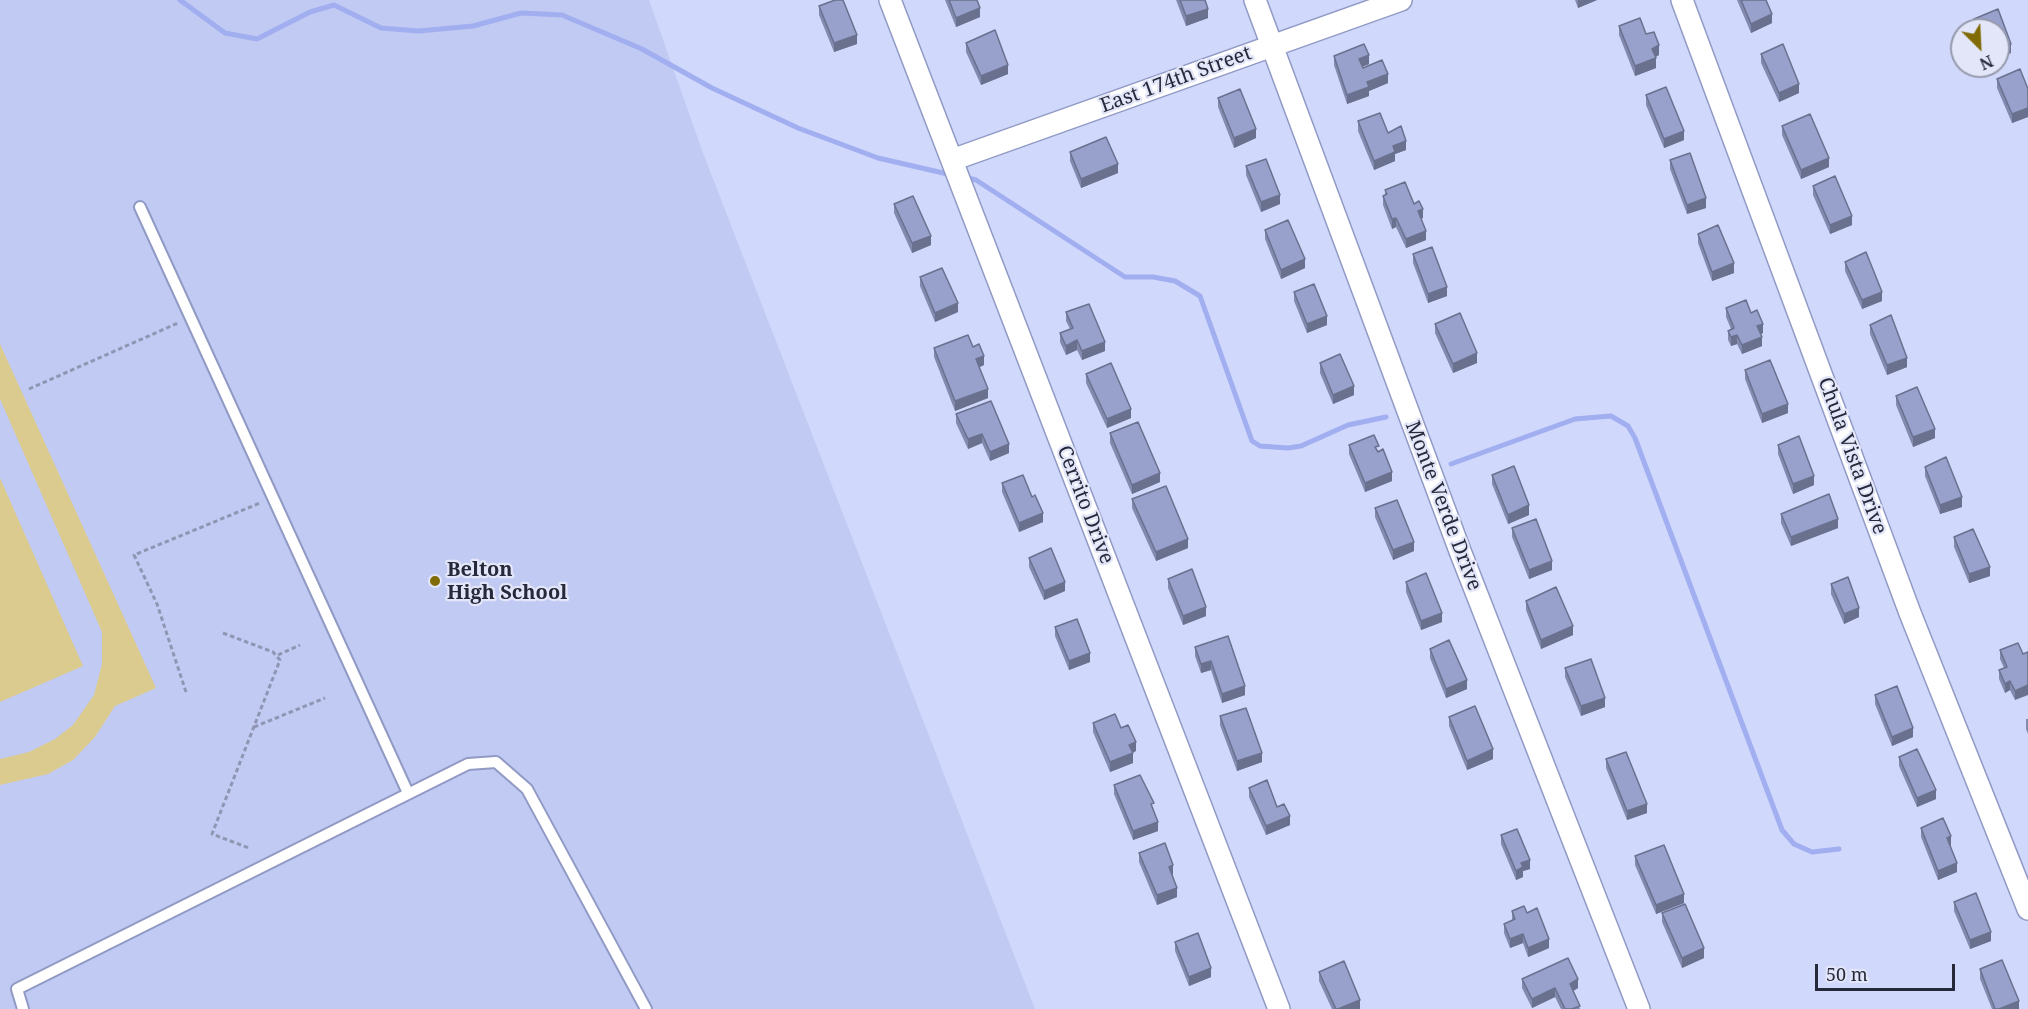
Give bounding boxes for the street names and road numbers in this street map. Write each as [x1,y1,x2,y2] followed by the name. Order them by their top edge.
[1097,41,1255,119] street label: East 174th Street
[1812,374,1892,538] street label: Chula Vista Drive
[1400,418,1486,594] street label: Monte Verde Drive
[1051,443,1119,567] street label: Cerrito Drive

